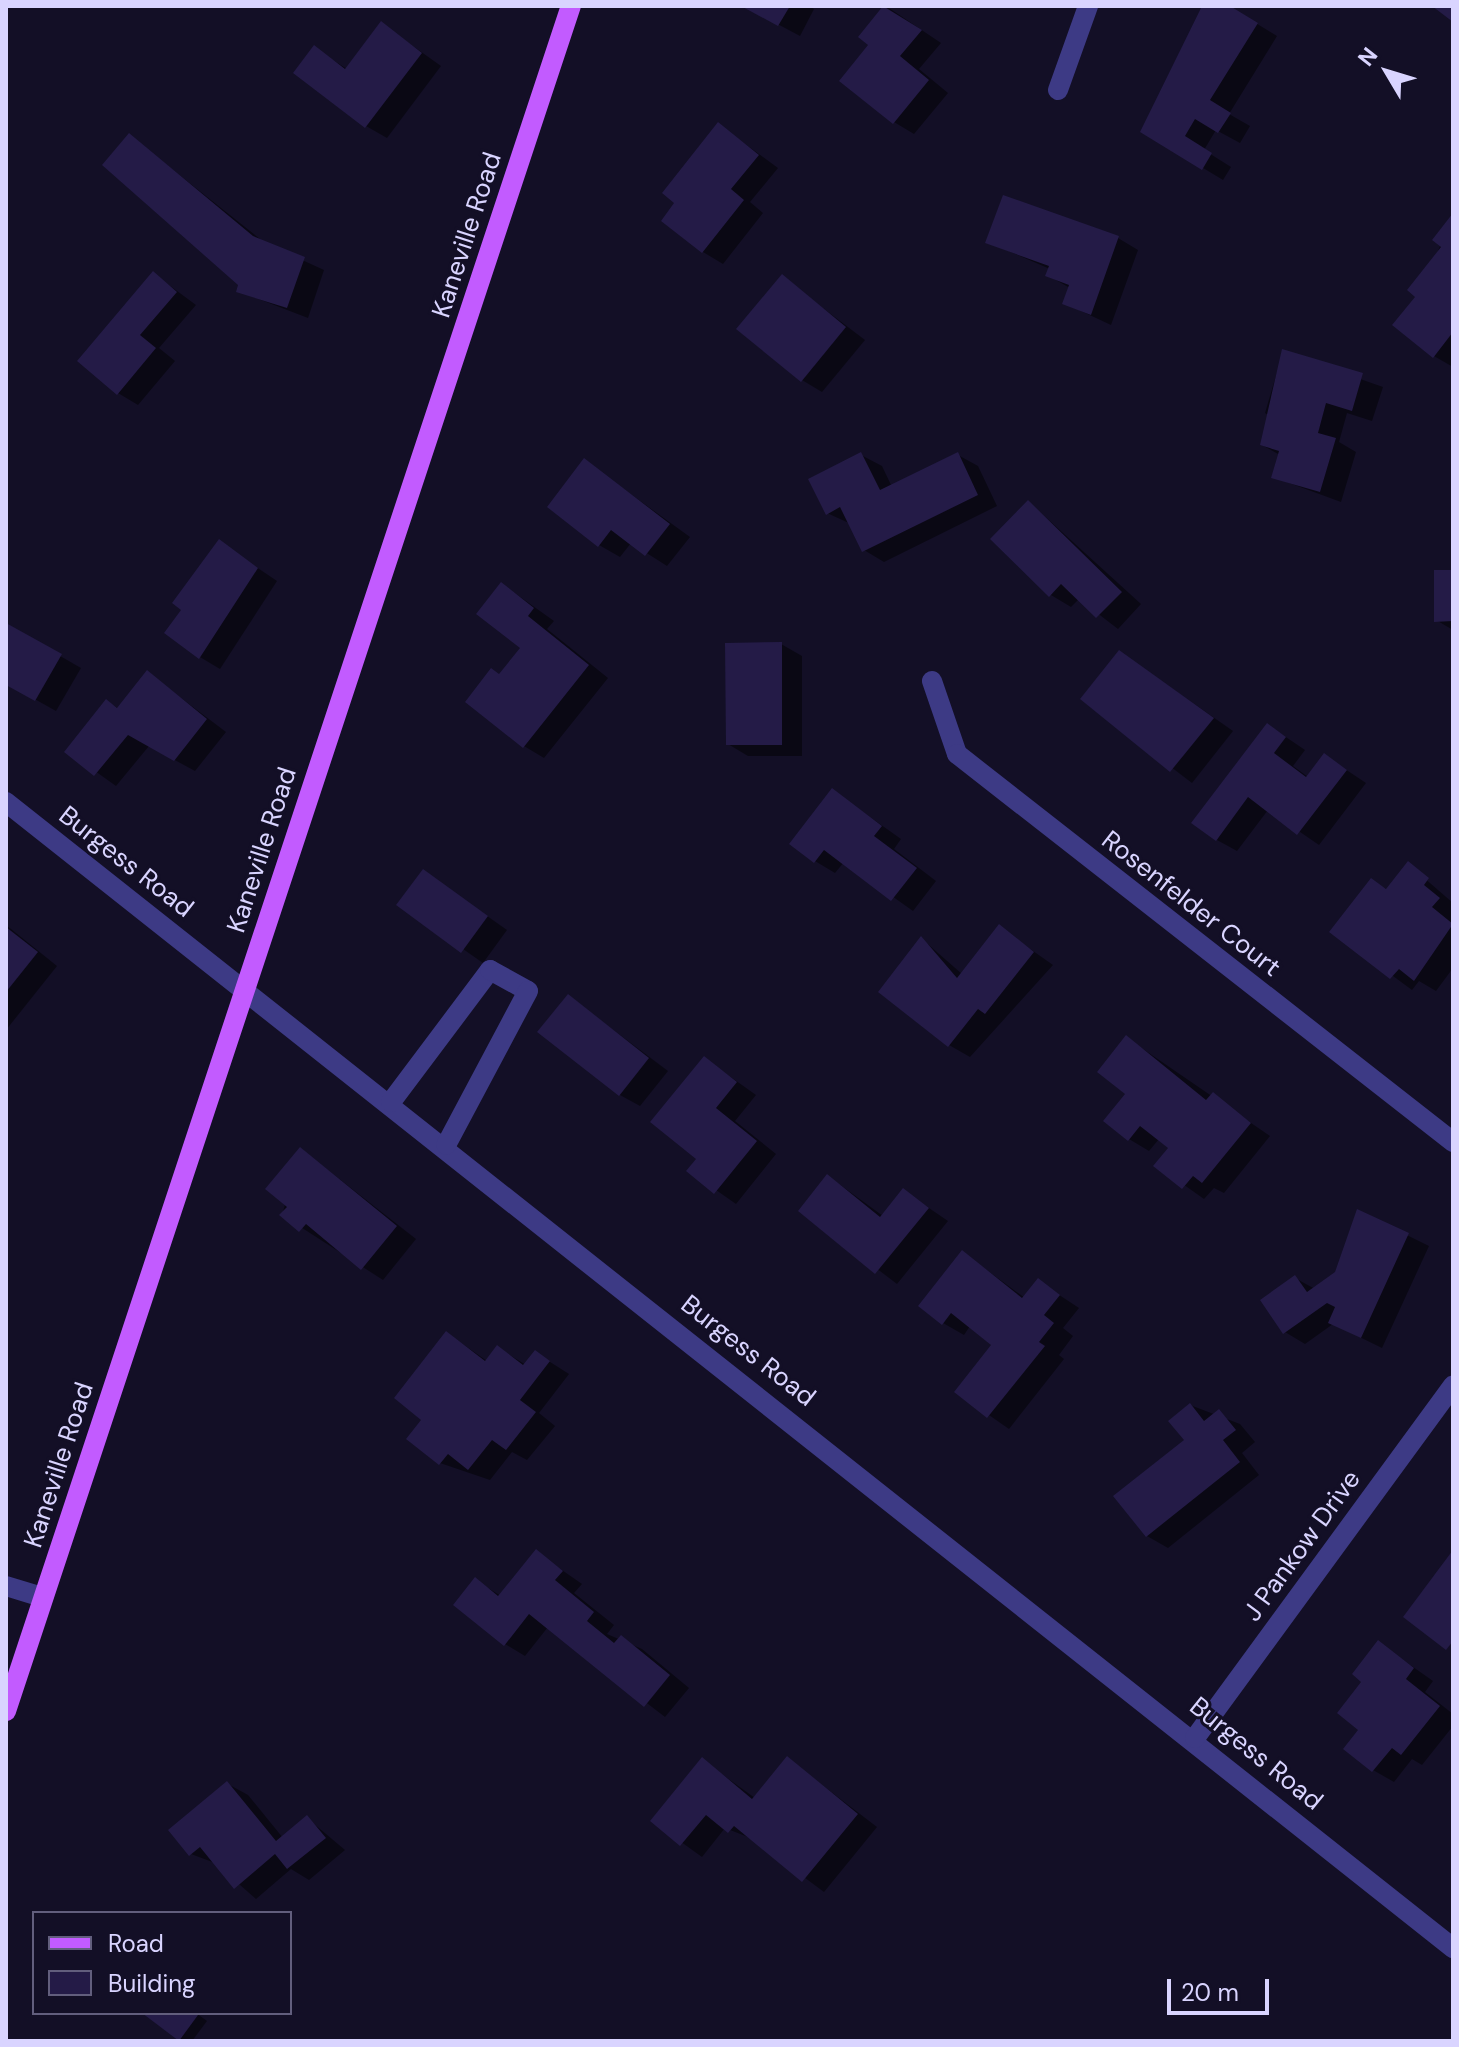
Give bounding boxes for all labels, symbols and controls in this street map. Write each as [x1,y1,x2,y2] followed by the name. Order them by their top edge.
[1347,32,1427,112] north arrow
[1351,42,1384,72] text: N
[426,149,508,321] street label: Kaneville Road
[221,764,303,936] street label: Kaneville Road
[52,800,200,924] street label: Burgess Road
[1095,825,1287,983] street label: Rosenfelder Court
[674,1289,822,1413] street label: Burgess Road
[18,1379,100,1551] street label: Kaneville Road
[1237,1464,1367,1628] street label: J Pankow Drive
[1183,1691,1329,1817] street label: Burgess Road
[32,1911,292,2015] legend
[108,1928,164,1959] text: Road
[1171,1963,1273,2013] scale bar
[108,1968,195,1999] text: Building
[1181,1977,1239,2008] text: 20 m

